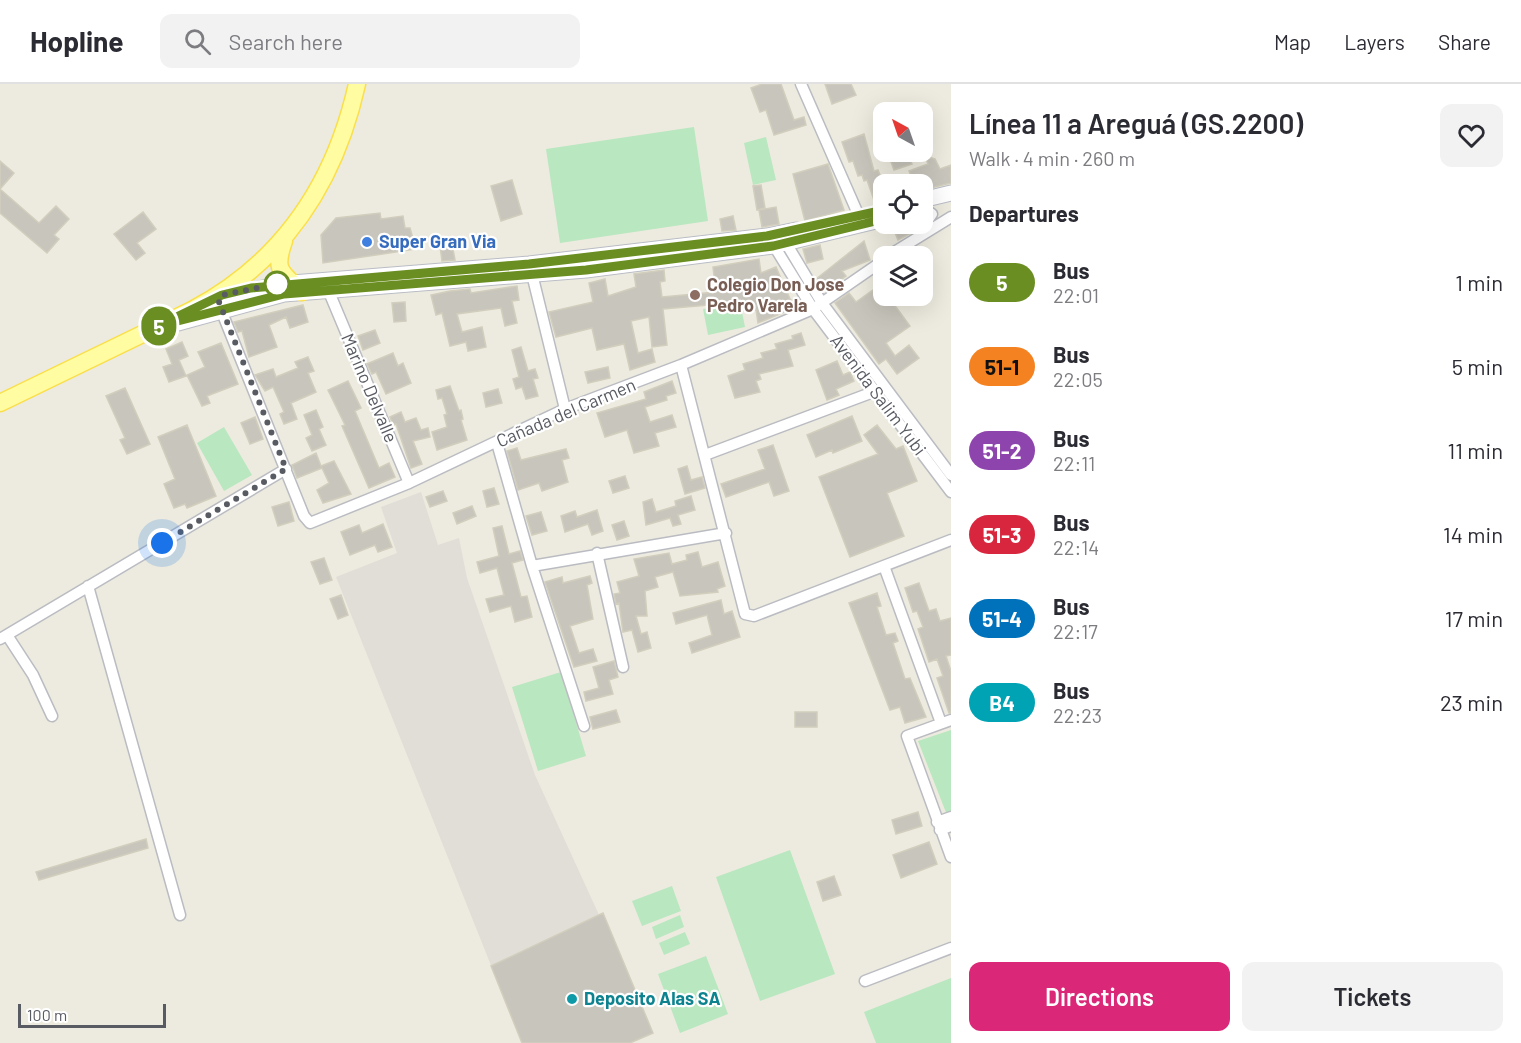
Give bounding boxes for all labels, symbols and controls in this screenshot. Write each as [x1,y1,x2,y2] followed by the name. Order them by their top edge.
[160,14,580,68] search box
[30,24,124,58] text: Hopline
[181,25,214,58] icon: search
[229,28,343,54] text: Search here
[1274,29,1311,54] text: Map
[1344,29,1405,54] text: Layers
[1438,29,1491,54] text: Share
[873,102,933,162] north arrow
[873,102,933,306] map controls
[1440,104,1503,167] button: heart
[969,106,1303,140] text: Línea 11 a Areguá (GS.2200)
[969,146,1135,170] text: Walk · 4 min · 260 m
[873,174,933,234] button: locate
[969,200,1079,226] text: Departures
[379,230,496,252] place label: Super Gran Via
[360,235,374,249] marker: Super Gran Via
[873,246,933,306] button: layers
[1053,257,1090,283] text: Bus
[1455,269,1503,295] text: 1 min
[996,270,1008,295] text: 5
[264,271,290,297] unlabelled marker
[707,273,845,316] place label: Colegio Don Jose Pedro Varela
[1053,283,1099,307] text: 22:01
[688,288,702,302] marker: Colegio Don Jose Pedro Varela
[140,306,178,346] line badge: 5
[153,314,165,339] text: 5
[337,330,403,446] street label: Marino Delvalle
[826,330,931,459] street label: Avenida Salim Yubi
[1053,341,1090,367] text: Bus
[1452,353,1503,379] text: 5 min
[985,354,1019,379] text: 51-1
[1053,367,1103,391] text: 22:05
[493,373,639,451] street label: Cañada del Carmen
[1053,425,1090,451] text: Bus
[1447,437,1503,463] text: 11 min
[983,438,1021,463] text: 51-2
[1053,451,1095,475] text: 22:11
[1053,509,1090,535] text: Bus
[1443,521,1503,547] text: 14 min
[983,522,1021,547] text: 51-3
[147,528,177,558] your location
[1053,535,1099,559] text: 22:14
[1053,593,1090,619] text: Bus
[1445,605,1503,631] text: 17 min
[982,606,1022,631] text: 51-4
[1053,619,1098,643] text: 22:17
[1053,677,1090,703] text: Bus
[1440,689,1503,715] text: 23 min
[989,690,1015,715] text: B4
[1053,703,1102,727] text: 22:23
[969,962,1230,1031] button: Directions
[1242,962,1503,1031] button: Tickets
[584,987,721,1009] place label: Deposito Alas SA
[565,992,579,1006] marker: Deposito Alas SA
[18,1001,166,1028] scale bar
[27,1005,67,1024] text: 100 m

